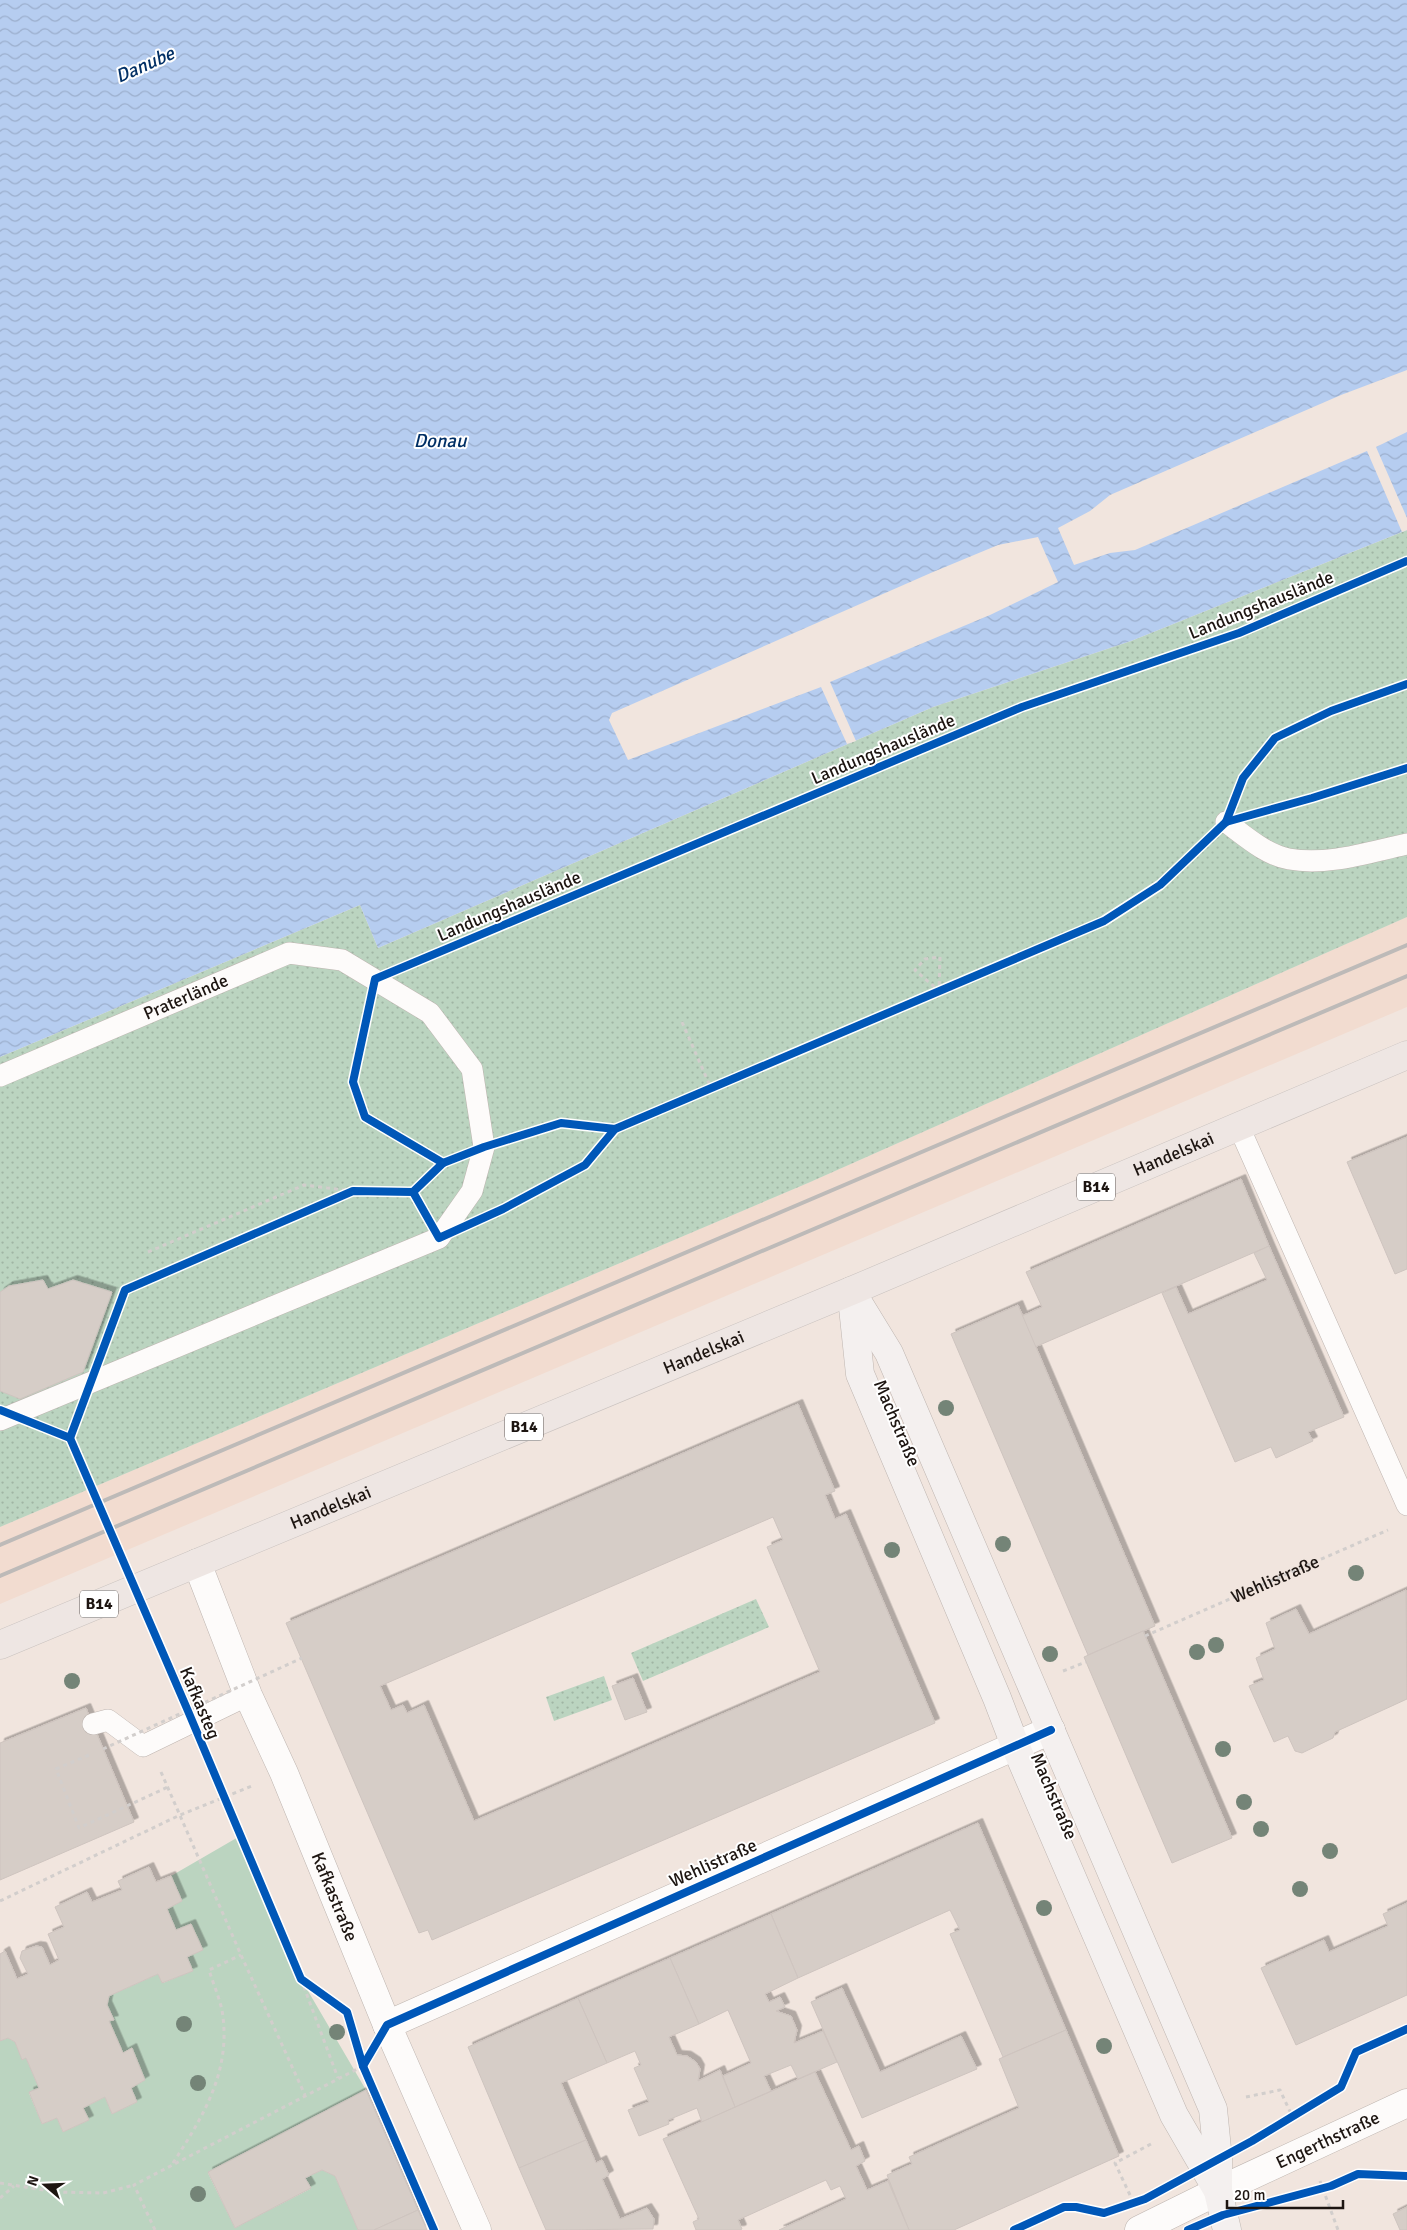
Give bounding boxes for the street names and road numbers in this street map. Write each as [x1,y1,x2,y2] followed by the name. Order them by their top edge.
[1185,566,1337,644] street label: Landungshauslände
[808,709,958,789] street label: Landungshauslände
[434,866,584,946] street label: Landungshauslände
[140,969,232,1025] street label: Praterlände
[1130,1127,1217,1181] street label: Handelskai
[1077,1174,1115,1200] road number: B14
[660,1326,747,1379] street label: Handelskai
[869,1376,925,1470] street label: Machstraße
[505,1414,543,1440] road number: B14
[287,1481,374,1534] street label: Handelskai
[1228,1550,1322,1608] street label: Wehlistraße
[80,1590,118,1618] road number: B14
[175,1663,225,1743] street label: Kafkasteg
[1026,1749,1082,1843] street label: Machstraße
[666,1834,760,1892] street label: Wehlistraße
[307,1849,363,1944] street label: Kafkastraße
[1272,2106,1383,2174] street label: Engerthstraße

